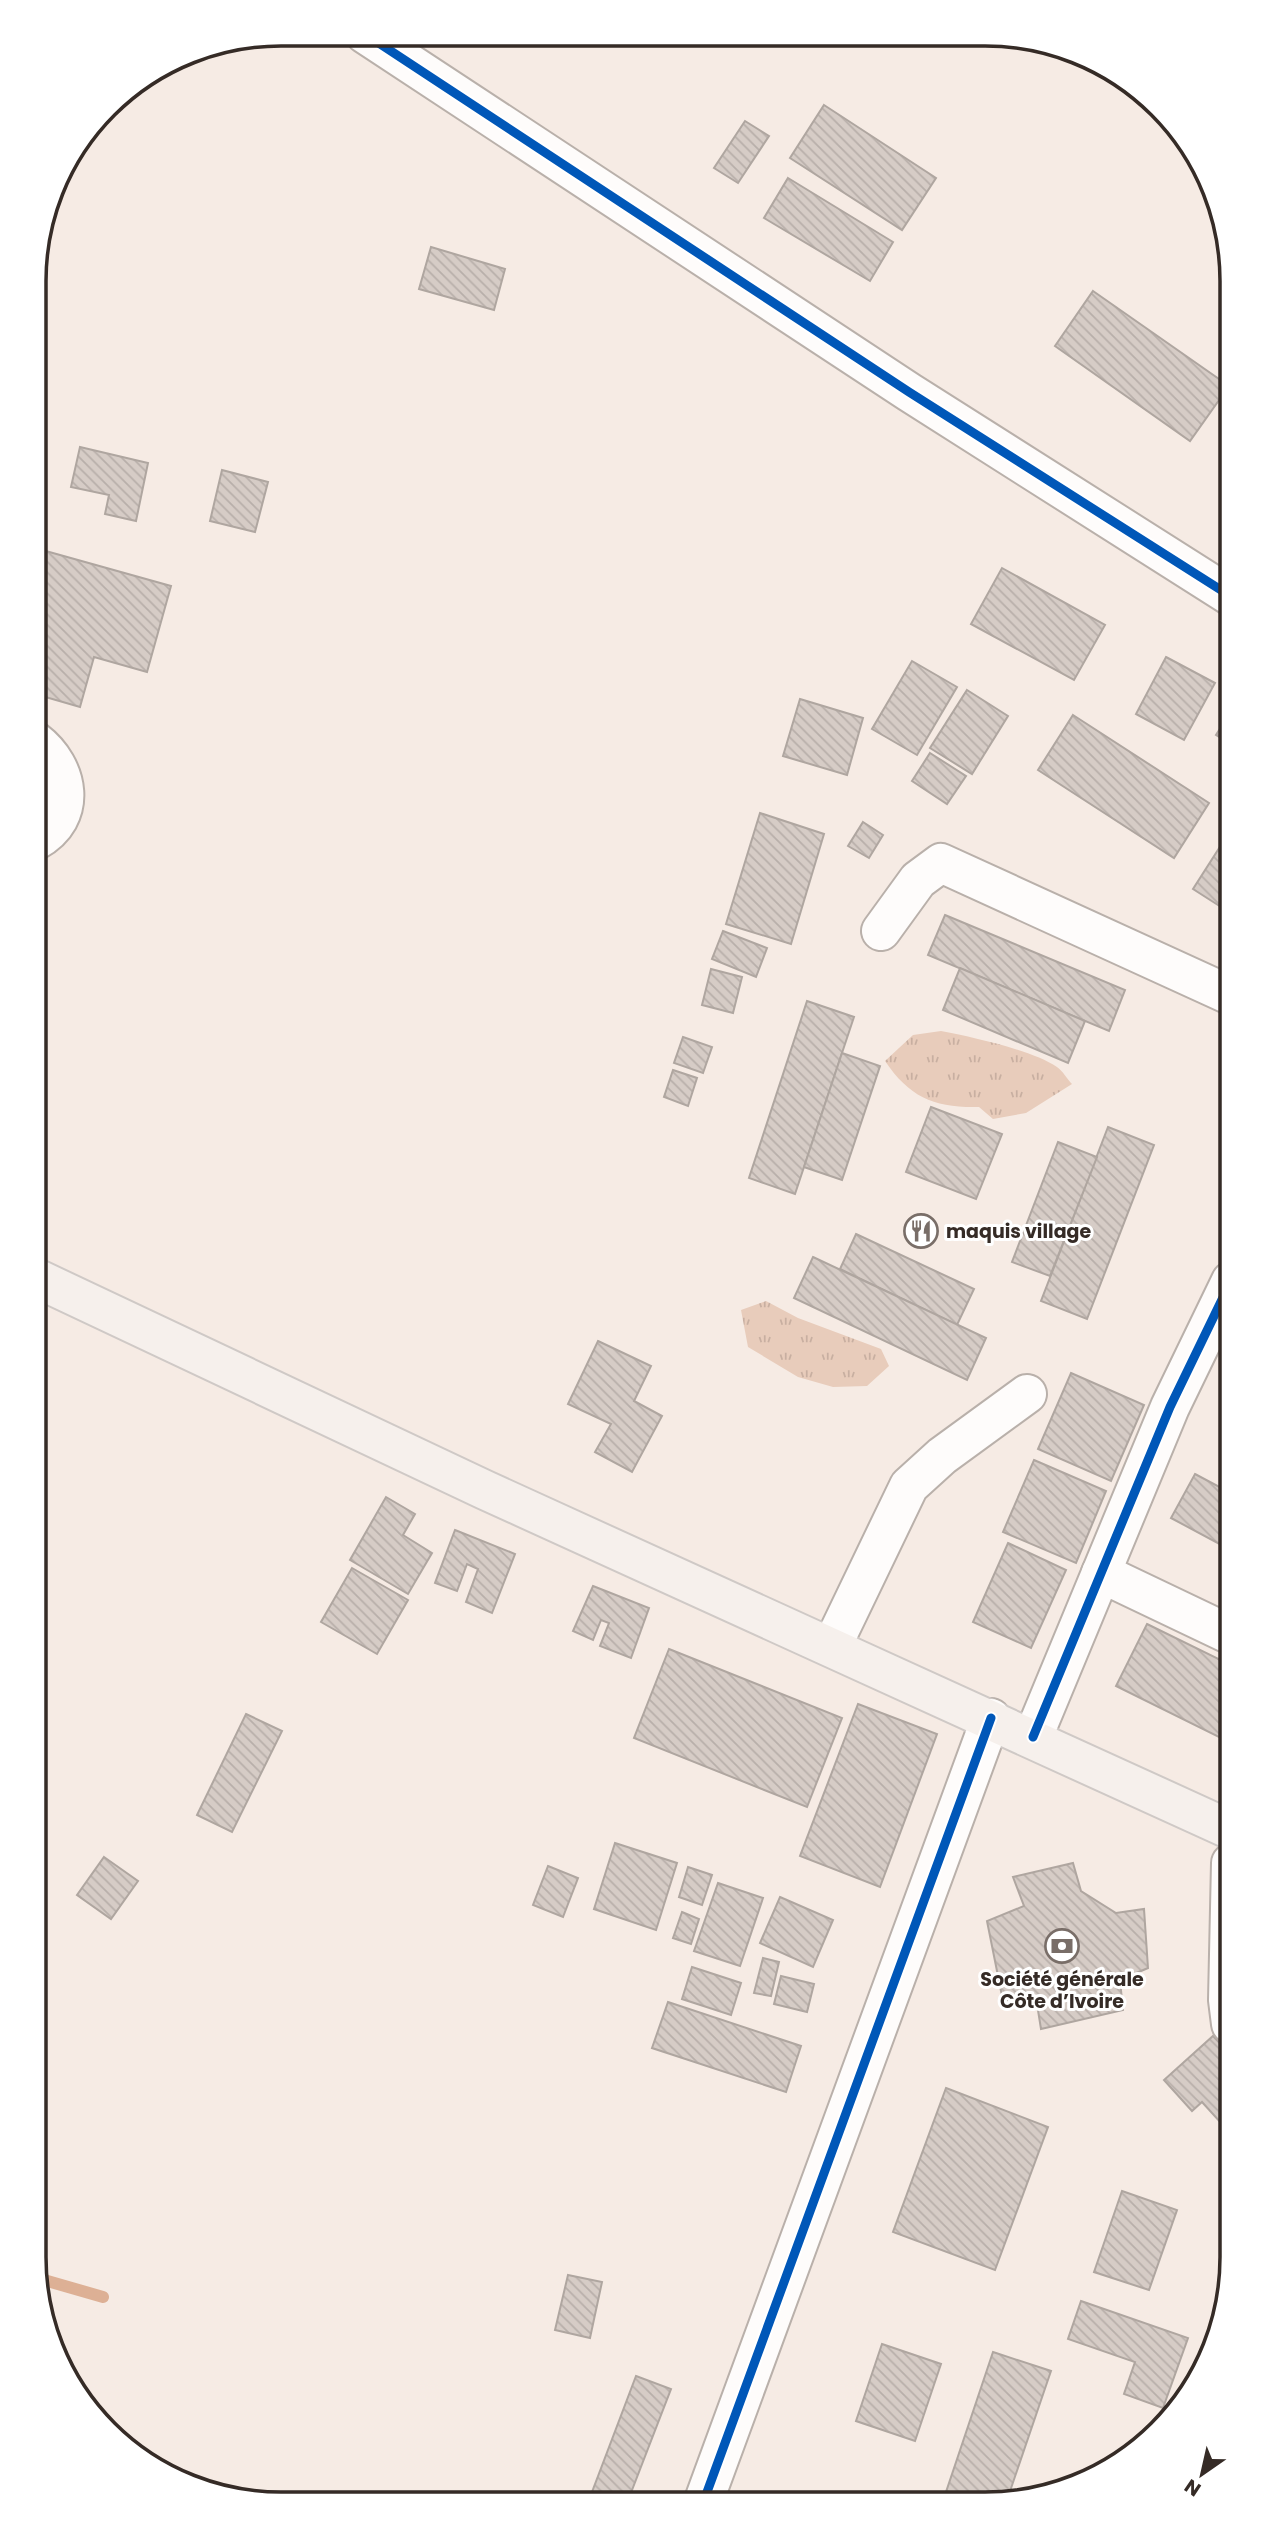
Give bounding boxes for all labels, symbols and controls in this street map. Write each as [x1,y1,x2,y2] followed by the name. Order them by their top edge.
[902,1212,940,1250] restaurant icon: maquis village
[946,1218,1091,1245] place label: maquis village
[1043,1927,1081,1965] bank icon: Société générale Côte d’Ivoire
[980,1966,1144,2015] place label: Société générale Côte d’Ivoire
[1167,2439,1237,2509] north arrow
[1179,2472,1206,2503] text: N

